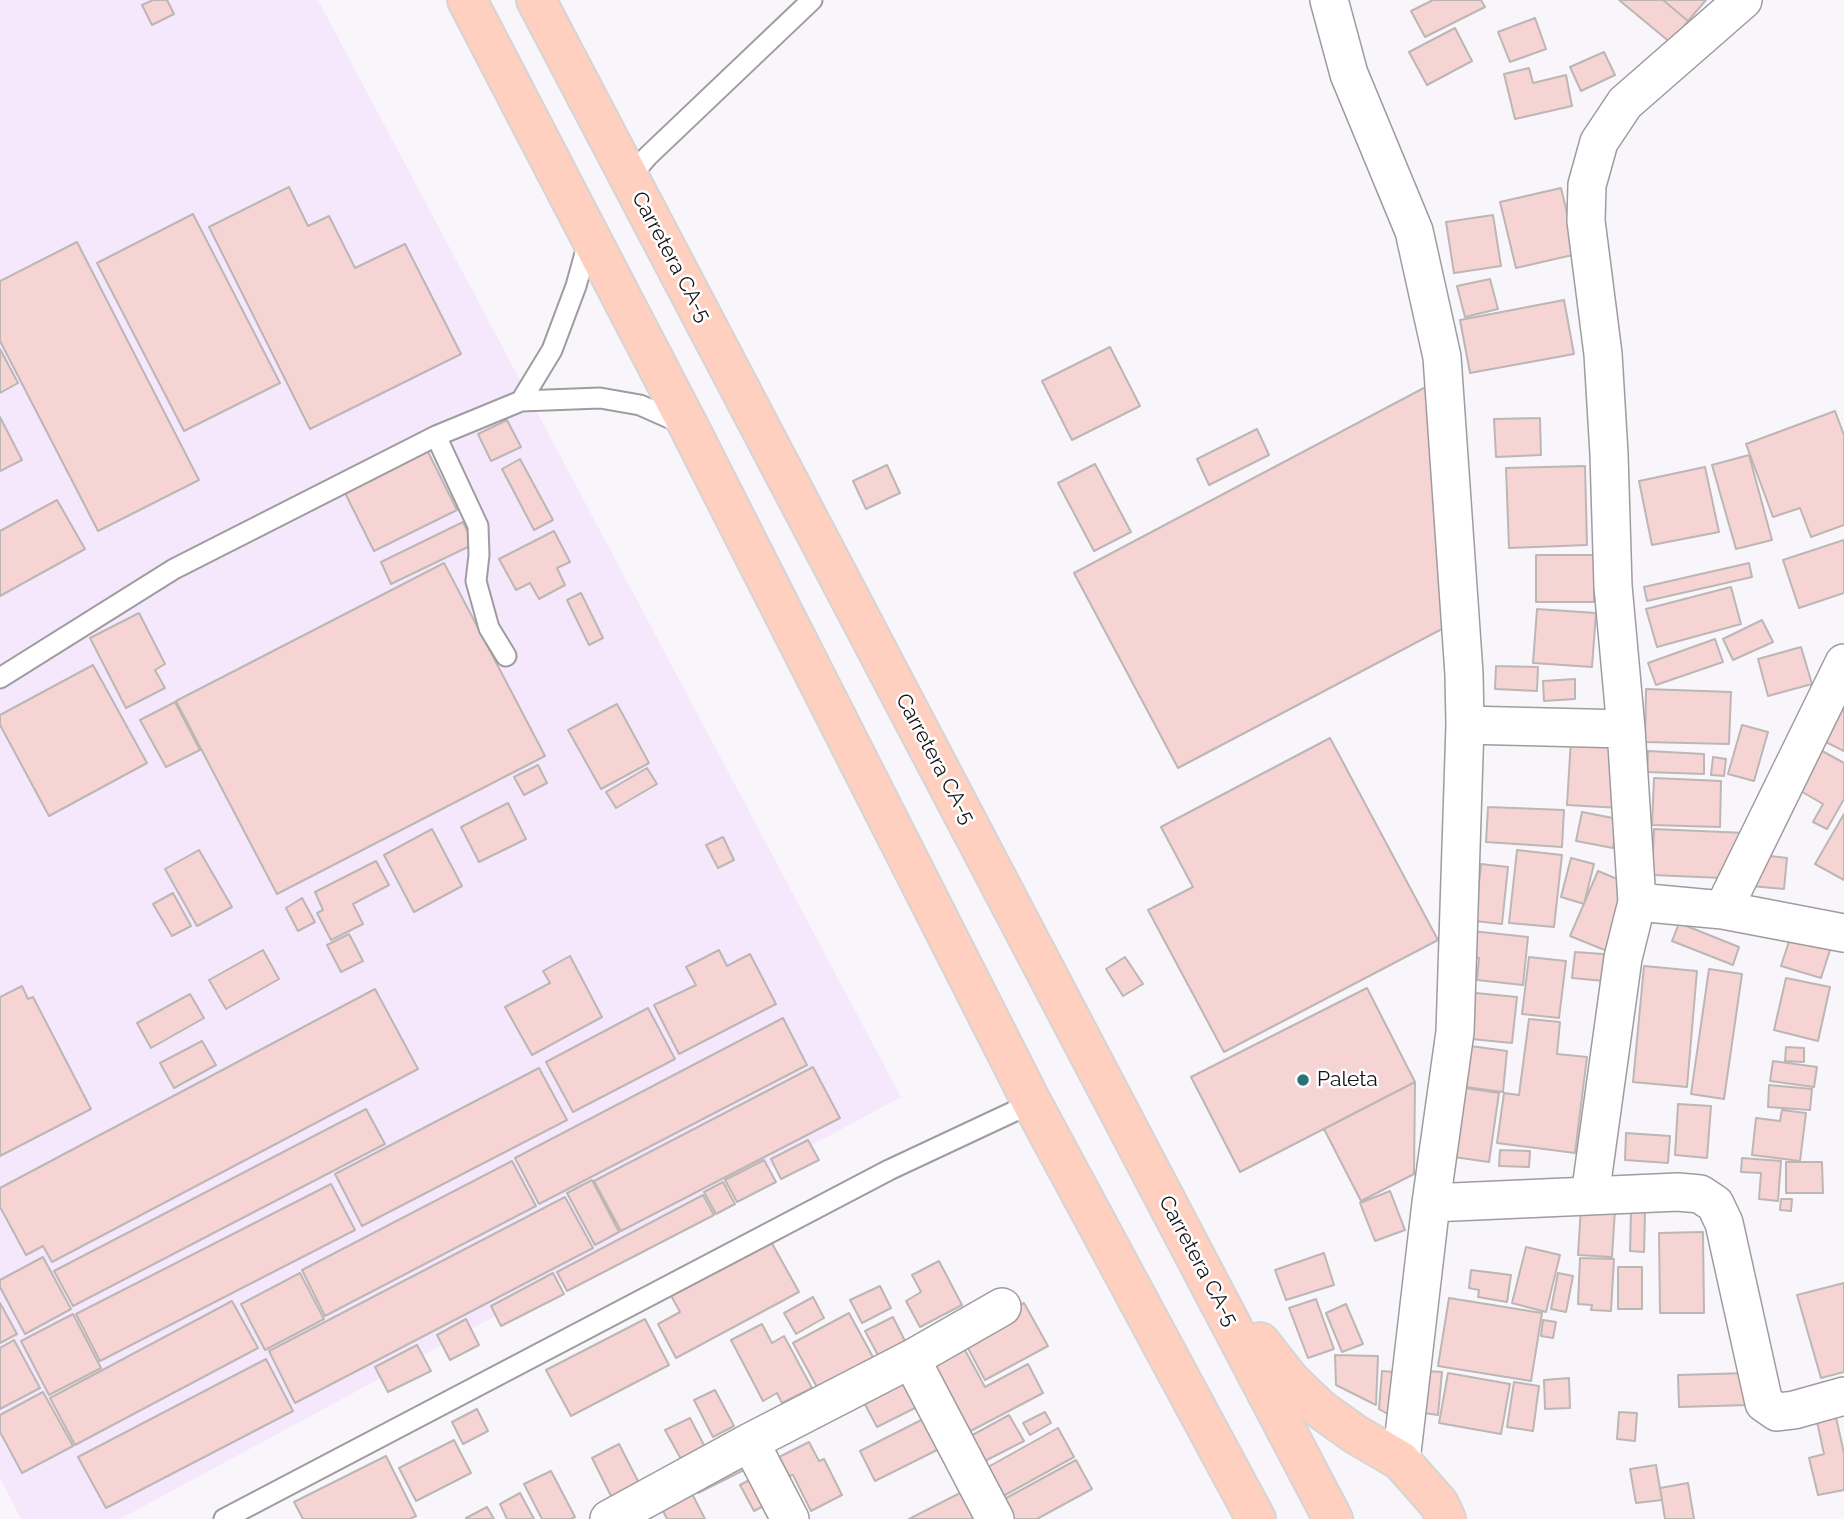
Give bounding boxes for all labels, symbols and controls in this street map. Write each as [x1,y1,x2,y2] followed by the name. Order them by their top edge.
[626,187,716,327] street label: Carretera CA-5
[890,689,980,829] street label: Carretera CA-5
[1317,1067,1378,1093] place label: Paleta
[1295,1072,1311,1088] marker: Paleta
[1153,1191,1243,1331] street label: Carretera CA-5

